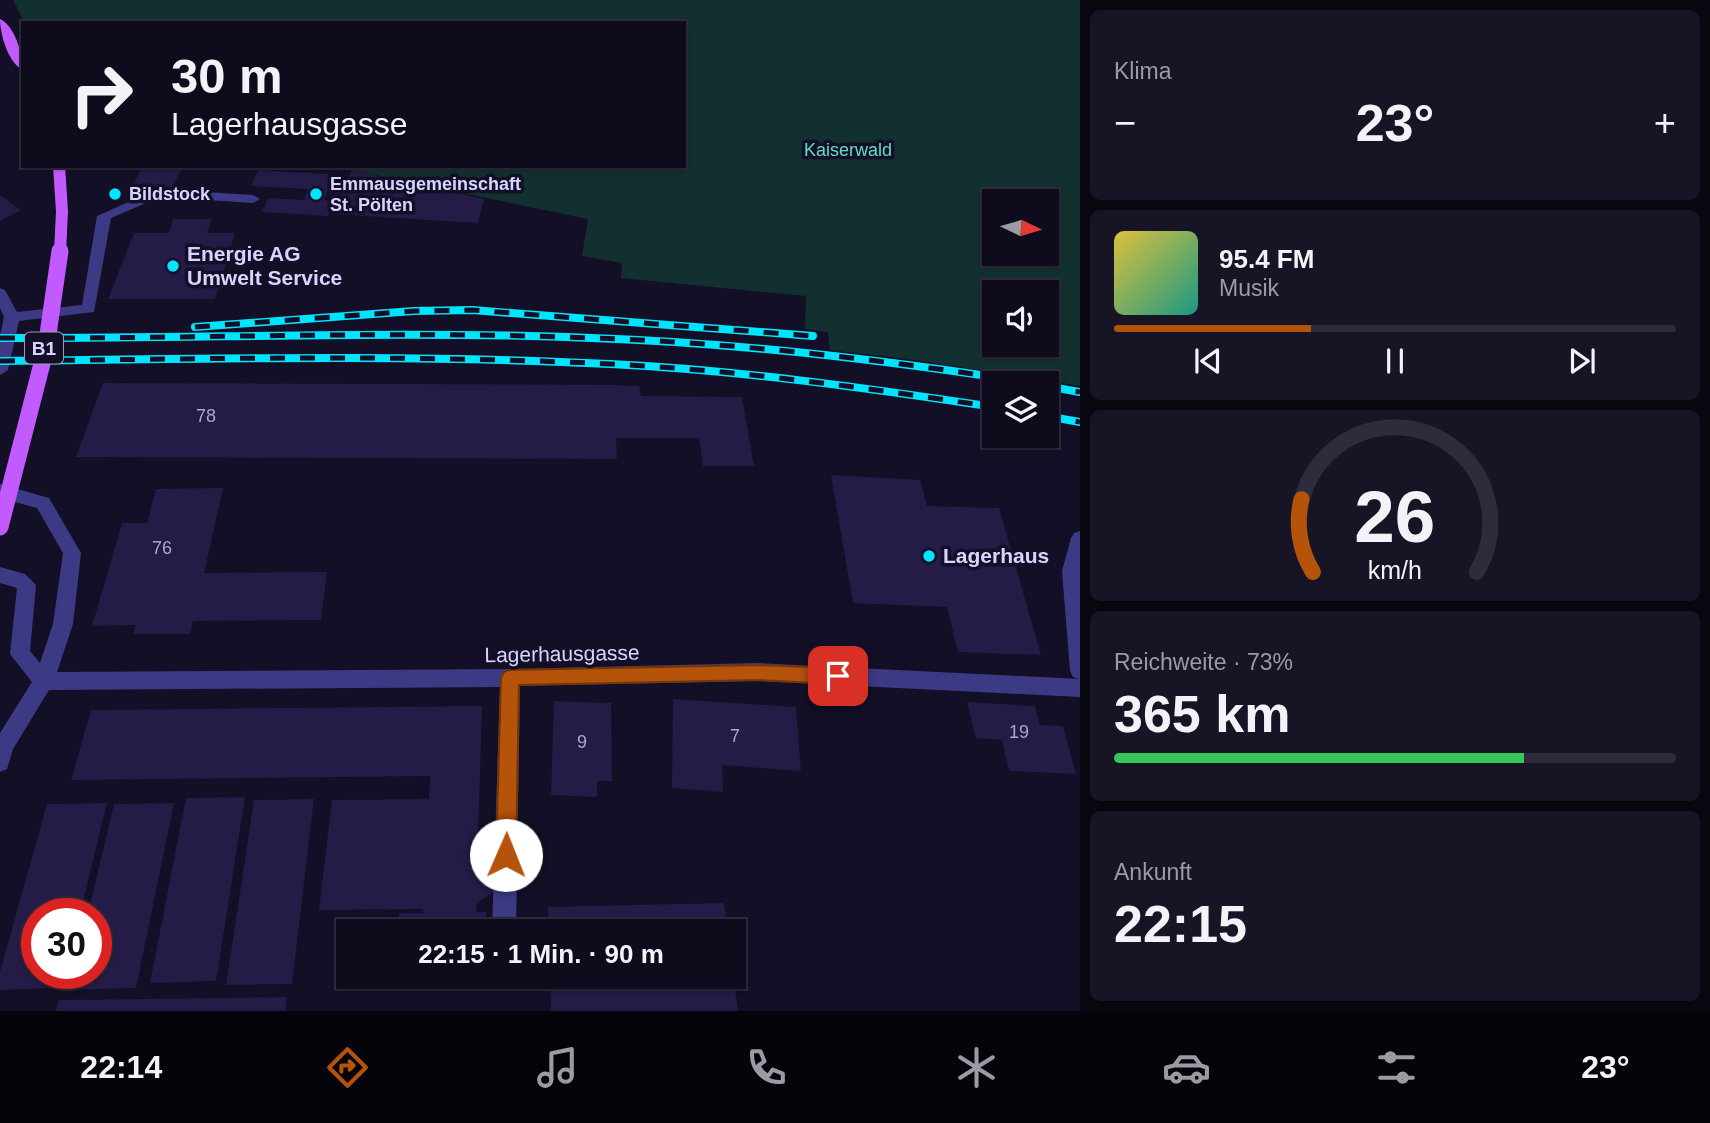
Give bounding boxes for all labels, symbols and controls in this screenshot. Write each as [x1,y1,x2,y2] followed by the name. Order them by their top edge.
[56,49,147,140] icon: right
[171,49,283,103] text: 30 m
[1114,58,1172,84] text: Klima
[1356,94,1434,152] text: 23°
[1114,102,1136,144] text: −
[1654,102,1676,144] text: +
[171,106,408,142] text: Lagerhausgasse
[804,140,892,160] park label: Kaiserwald
[330,174,521,215] place label: Emmausgemeinschaft St. Pölten
[129,184,211,204] place label: Bildstock
[107,186,123,202] marker: Bildstock
[308,186,324,202] marker: Emmausgemeinschaft St. Pölten
[982,189,1059,266] north arrow
[982,189,1059,448] map controls
[187,242,342,289] place label: Energie AG Umwelt Service
[1219,244,1314,274] text: 95.4 FM
[165,258,181,274] marker: Energie AG Umwelt Service
[1219,275,1279,301] text: Musik
[982,280,1059,357] button: sound
[25,332,63,364] road number: B1
[1189,342,1227,380] icon: previous
[1376,342,1414,380] icon: pause
[1563,342,1601,380] icon: next
[982,371,1059,448] button: layers
[196,406,216,426] house number: 78
[1355,476,1435,557] text: 26
[152,538,172,558] house number: 76
[943,544,1049,567] place label: Lagerhaus
[921,548,937,564] marker: Lagerhaus
[1368,555,1422,583] text: km/h
[484,641,640,666] street label: Lagerhausgasse
[808,646,868,706] pin
[1114,649,1293,675] text: Reichweite · 73%
[819,657,857,695] icon: arrive
[1114,685,1290,743] text: 365 km
[1009,722,1029,742] house number: 19
[730,726,740,746] house number: 7
[577,732,587,752] house number: 9
[469,818,543,892] position arrow
[1114,859,1192,885] text: Ankunft
[1114,895,1247,953] text: 22:15
[21,898,112,989] speed limit sign: 30
[418,939,664,969] text: 22:15 · 1 Min. · 90 m
[323,1043,372,1092] icon: directions
[533,1043,582,1092] icon: music
[742,1043,791,1092] icon: phone
[952,1043,1001,1092] icon: climate
[1162,1043,1211,1092] icon: car
[1372,1043,1421,1092] icon: filters
[80,1049,162,1085] text: 22:14
[1581,1049,1630,1085] text: 23°

